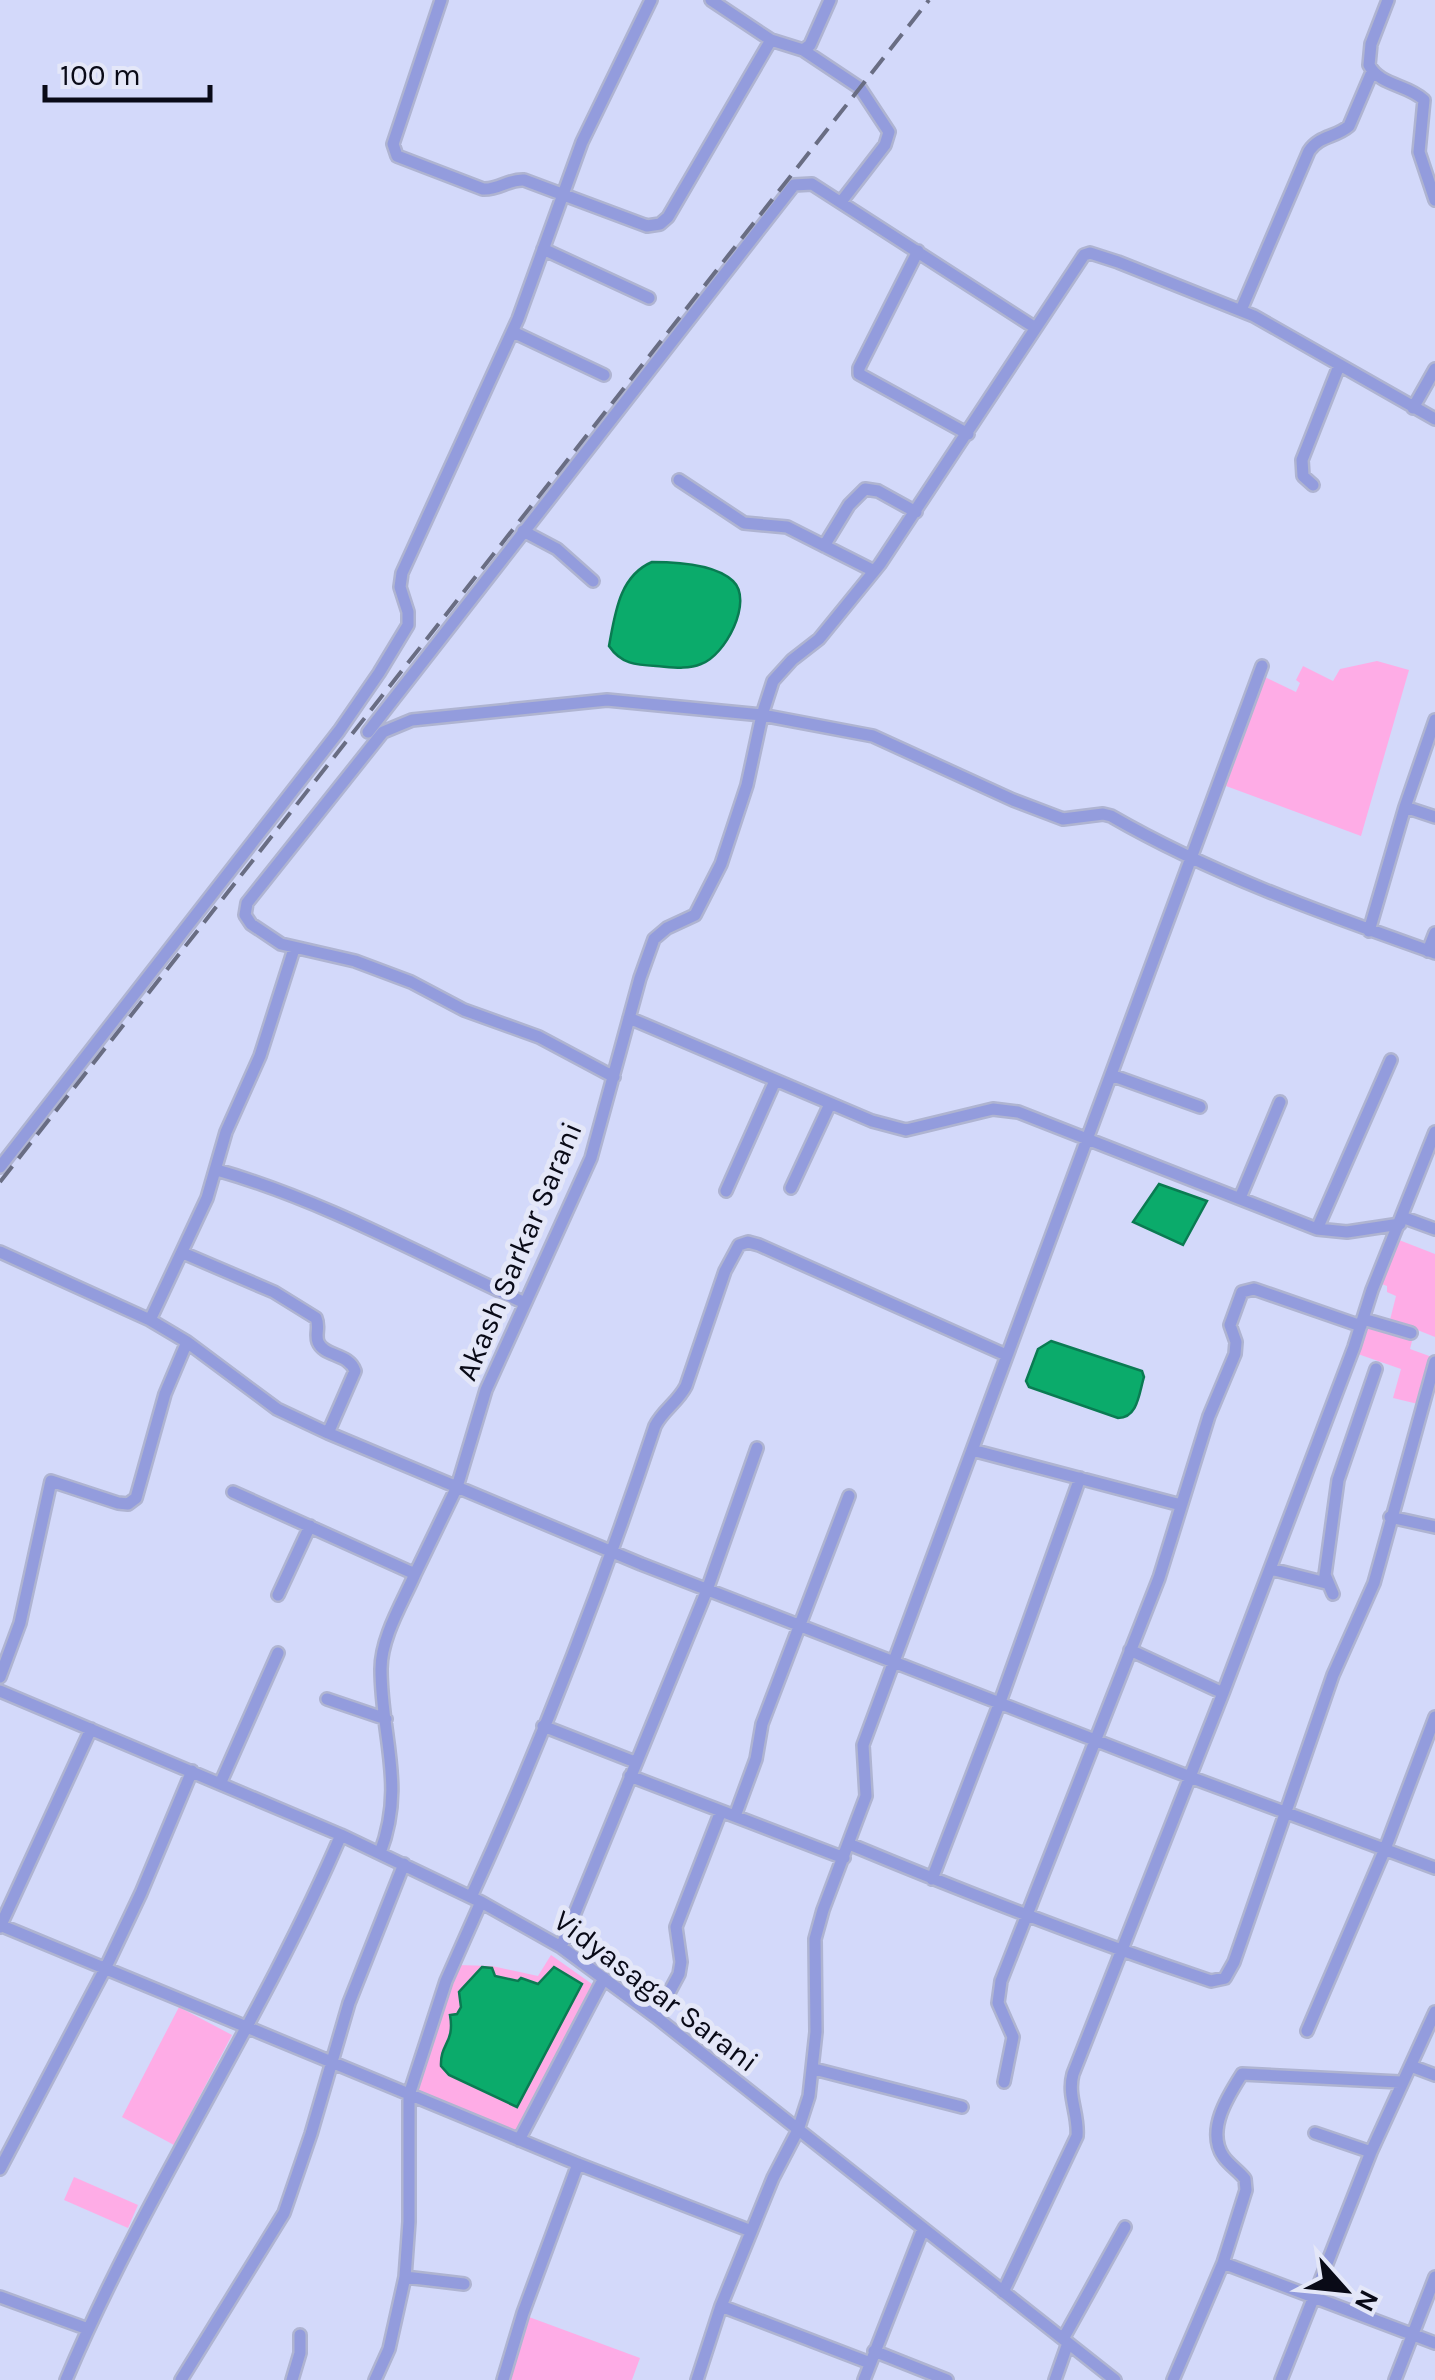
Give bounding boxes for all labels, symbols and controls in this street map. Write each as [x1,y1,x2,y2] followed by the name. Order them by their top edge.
[45,40,210,102] scale bar
[60,57,141,93] text: 100 m
[448,1116,590,1386] street label: Akash Sarkar Sarani
[547,1902,765,2080] street label: Vidyasagar Sarani
[1295,2240,1395,2340] north arrow
[1348,2285,1386,2318] text: N

